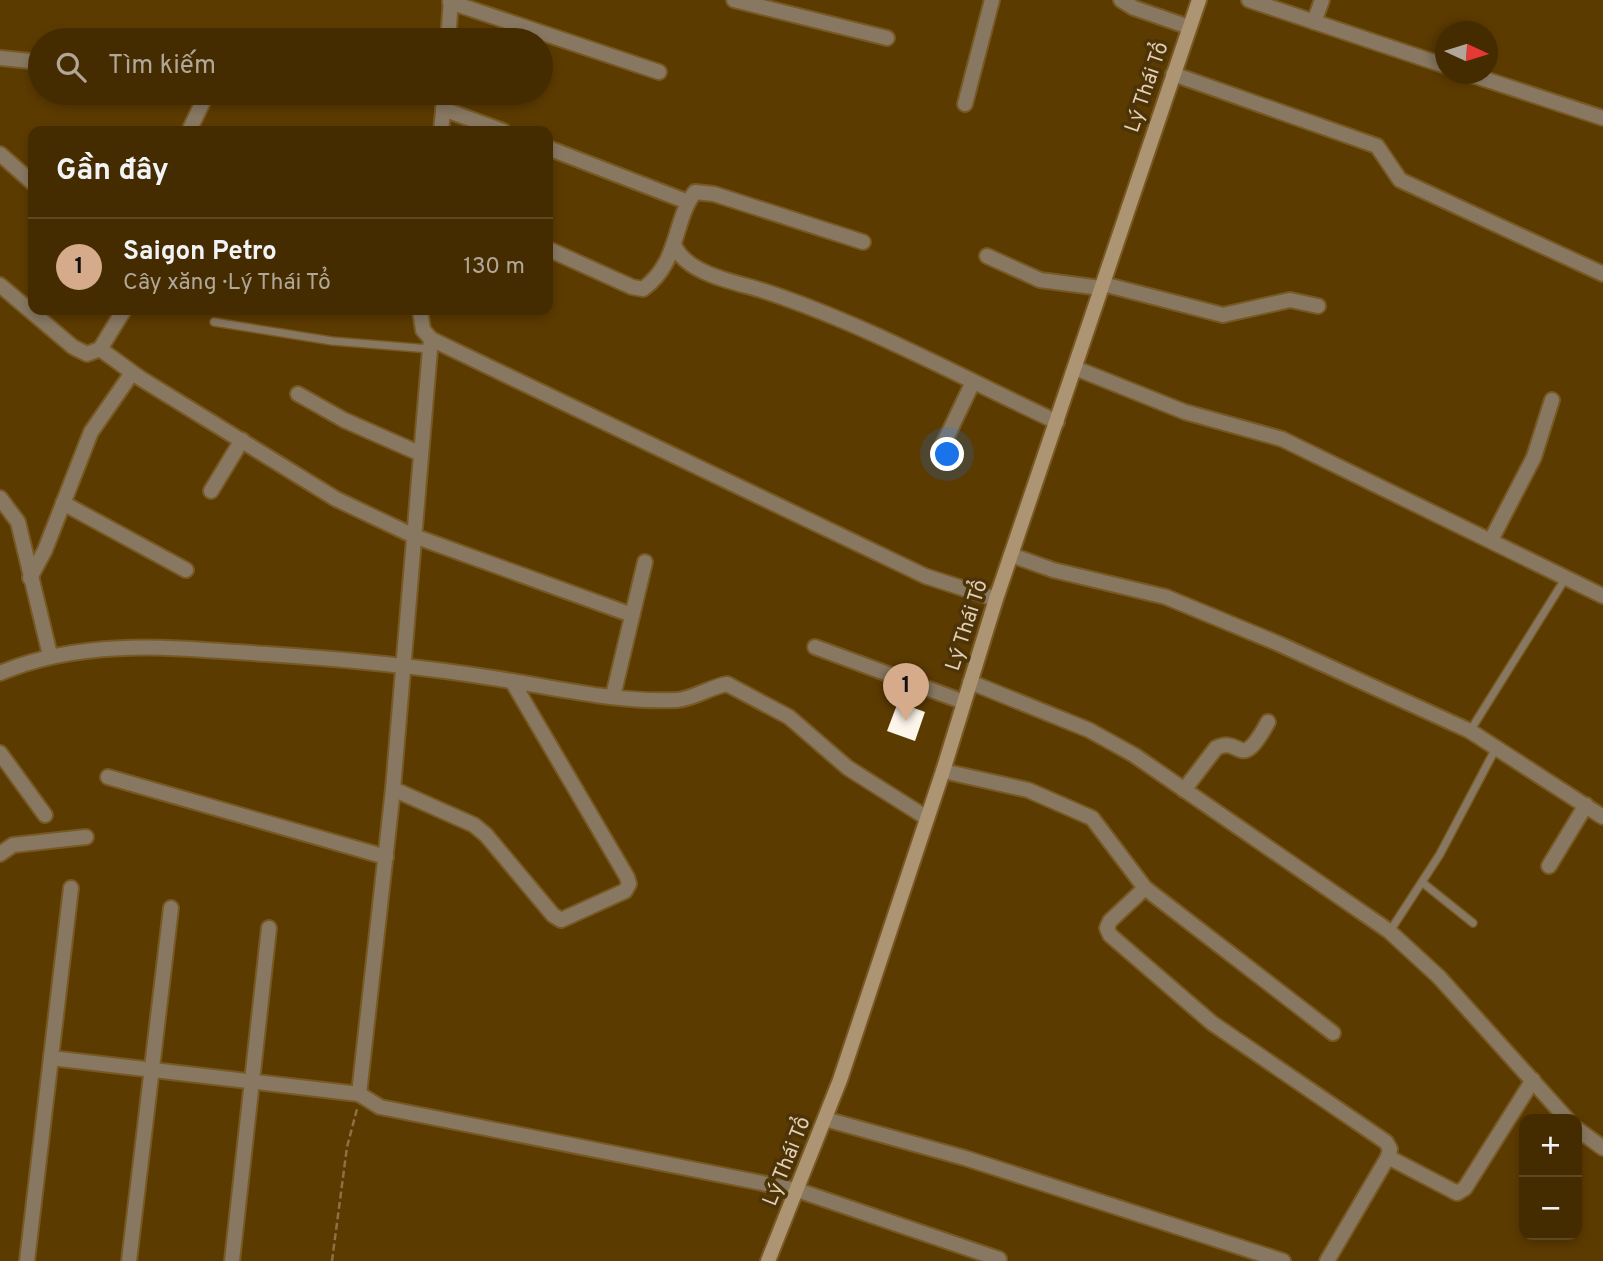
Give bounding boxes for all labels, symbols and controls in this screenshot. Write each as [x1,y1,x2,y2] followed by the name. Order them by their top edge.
[1435,21,1498,84] north arrow
[28,28,553,105] search box
[1117,38,1176,136] street label: Lý Thái Tổ
[52,48,90,86] icon: search
[108,50,216,83] text: Tìm kiếm
[56,153,169,190] text: Gần đây
[123,236,277,269] text: Saigon Petro
[74,253,84,282] text: 1
[463,253,525,282] text: 130 m
[123,269,331,298] text: Cây xăng · Lý Thái Tổ
[930,437,964,471] your location
[938,576,995,674] street label: Lý Thái Tổ
[883,663,929,721] pin: 1
[755,1112,818,1210] street label: Lý Thái Tổ
[1519,1114,1582,1240] map controls
[1519,1114,1582,1177] button: +
[1519,1177,1582,1240] button: −

